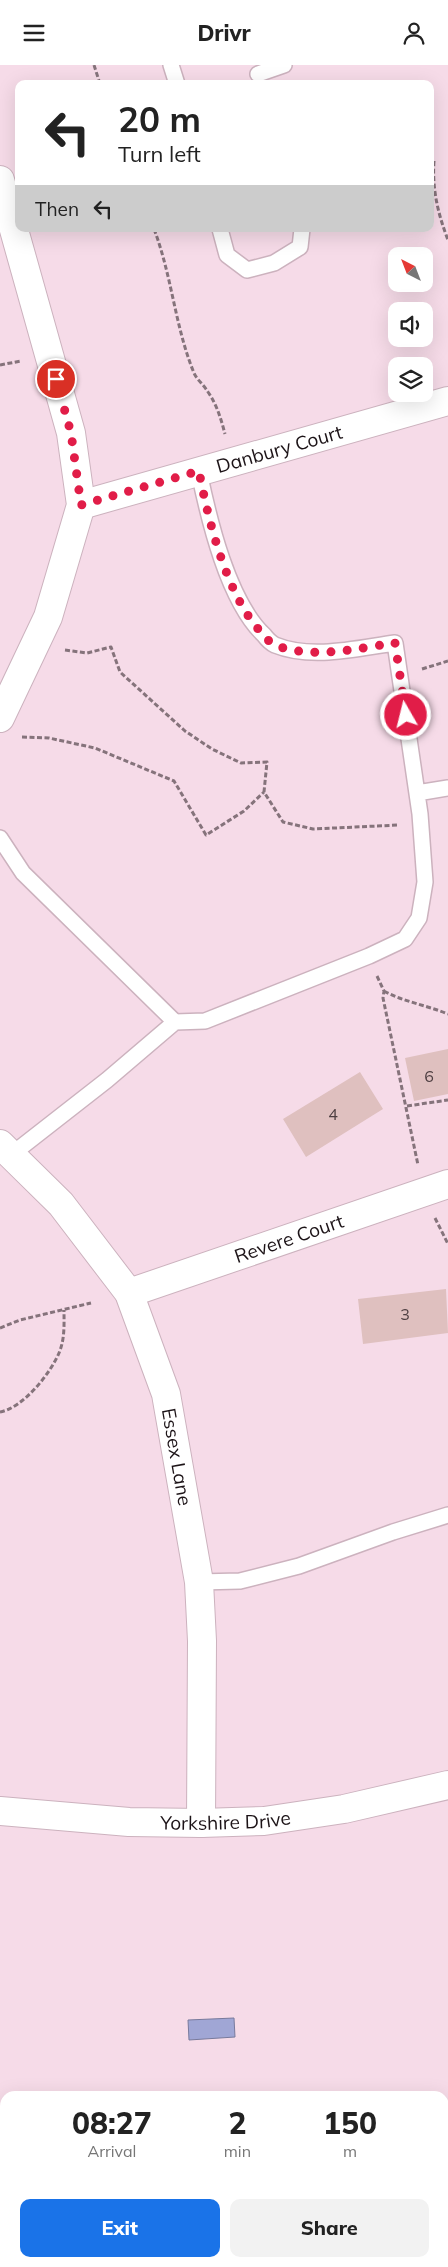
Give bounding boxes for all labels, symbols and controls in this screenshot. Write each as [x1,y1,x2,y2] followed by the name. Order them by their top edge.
[20,19,48,47] icon: menu
[197,19,251,47] text: Drivr
[400,19,428,47] icon: person
[118,97,201,141] text: 20 m
[35,100,100,165] icon: left
[118,140,201,168] text: Turn left
[89,195,117,223] icon: left
[35,197,79,221] text: Then
[388,247,432,293] north arrow
[388,247,433,402] map controls
[388,302,433,347] button: sound
[388,357,433,402] button: layers
[35,358,77,400] pin
[42,365,70,393] icon: arrive
[213,419,345,478] street label: Danbury Court
[379,688,431,740] position arrow
[424,1066,434,1086] house number: 6
[328,1104,338,1124] house number: 4
[231,1208,347,1268] street label: Revere Court
[400,1304,410,1324] house number: 3
[157,1406,197,1508] street label: Essex Lane
[159,1805,292,1835] street label: Yorkshire Drive
[72,2104,152,2142] text: 08:27
[228,2104,246,2142] text: 2
[323,2104,377,2142] text: 150
[87,2141,136,2161] text: Arrival
[224,2141,251,2161] text: min
[343,2141,357,2161] text: m
[20,2199,220,2257] button: Exit
[230,2199,429,2257] button: Share

